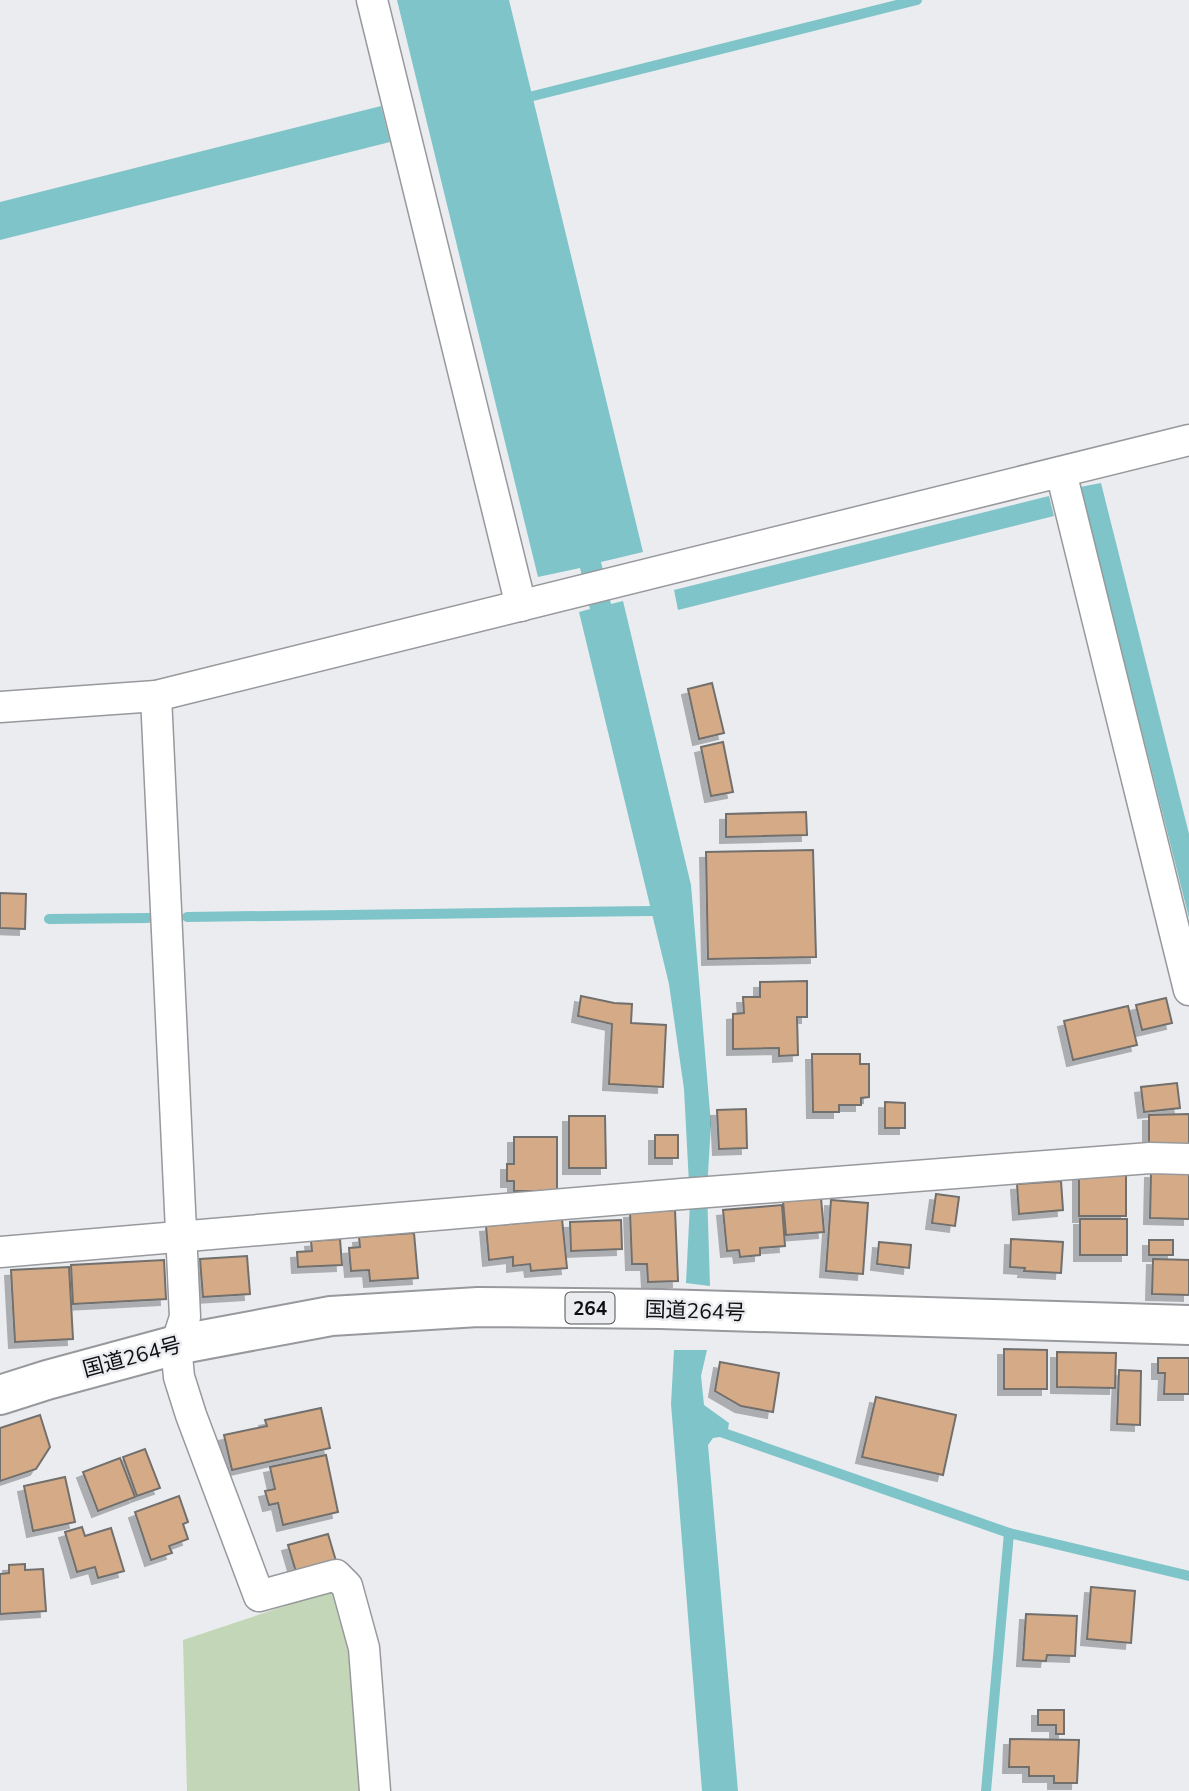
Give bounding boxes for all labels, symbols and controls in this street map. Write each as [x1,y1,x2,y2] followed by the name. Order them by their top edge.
[566,1292,614,1324] road number: 264
[644,1295,746,1327] street label: 国道264号
[80,1330,184,1384] street label: 国道264号

